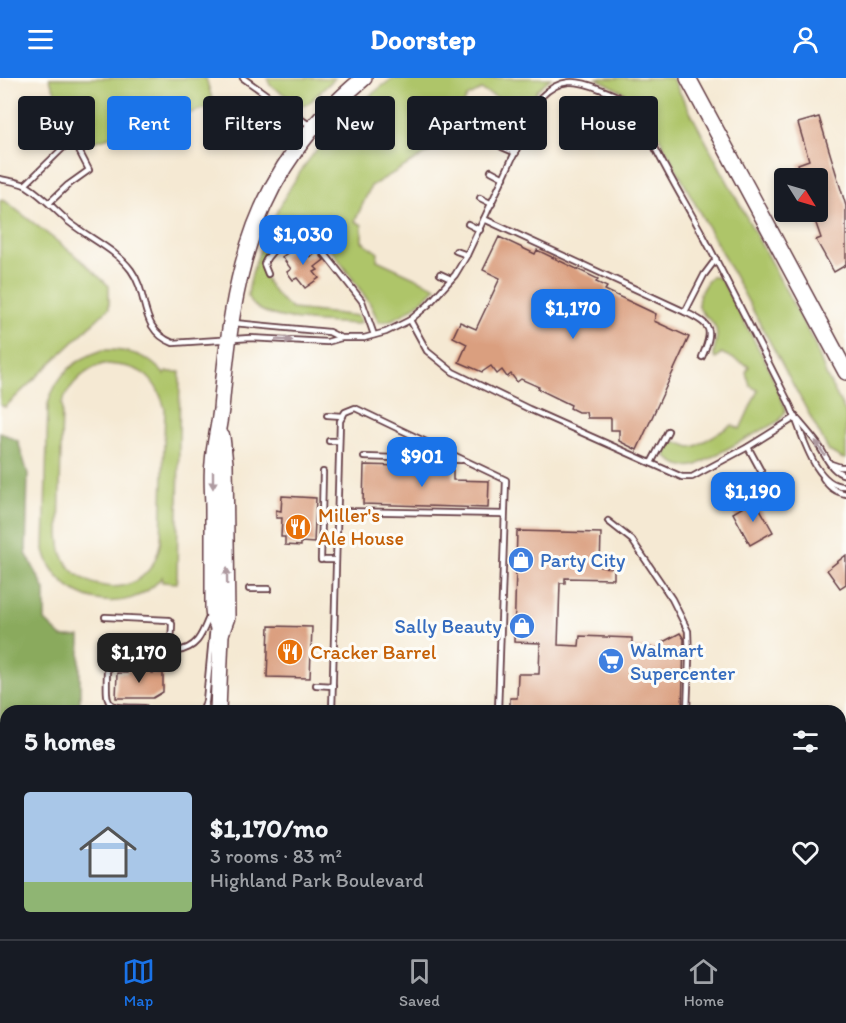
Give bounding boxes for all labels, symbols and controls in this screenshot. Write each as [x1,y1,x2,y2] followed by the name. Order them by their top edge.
[24,23,57,56] icon: menu
[370,23,476,56] text: Doorstep
[789,23,822,56] icon: person
[18,96,95,150] chip: Buy
[107,96,191,150] chip: Rent
[203,96,303,150] chip: Filters
[315,96,395,150] chip: New
[407,96,547,150] chip: Apartment
[559,96,658,150] chip: House
[774,168,828,222] north arrow
[774,168,828,222] map controls
[254,215,352,266] pin: $1,030
[273,222,333,246] text: $1,030
[524,289,622,340] pin: $1,170
[545,296,601,320] text: $1,170
[275,335,294,345] one-way arrow
[386,437,458,488] pin: $901
[815,440,826,456] one-way arrow
[401,444,443,468] text: $901
[208,470,217,489] one-way arrow
[704,472,802,523] pin: $1,190
[725,479,781,503] text: $1,190
[318,503,404,550] place label: Miller's Ale House
[283,512,313,542] restaurant icon: Miller's Ale House
[506,545,536,575] shop icon: Party City
[540,548,626,572] place label: Party City
[222,567,231,586] one-way arrow
[507,611,537,641] shop icon: Sally Beauty
[395,614,503,638] place label: Sally Beauty
[90,633,188,684] pin: $1,170
[275,637,305,667] restaurant icon: Cracker Barrel
[630,638,735,685] place label: Walmart Supercenter
[111,640,167,664] text: $1,170
[310,640,437,664] place label: Cracker Barrel
[596,646,626,676] supermarket icon: Walmart Supercenter
[24,725,116,757] text: 5 homes
[789,725,822,758] icon: filters
[210,812,328,844] text: $1,170/mo
[72,816,144,888] icon: home
[789,836,822,869] icon: heart
[210,844,342,868] text: 3 rooms · 83 m²
[210,868,423,892] text: Highland Park Boulevard
[122,955,155,1010] tab: Map
[399,955,440,1010] tab: Saved
[684,955,724,1010] tab: Home

